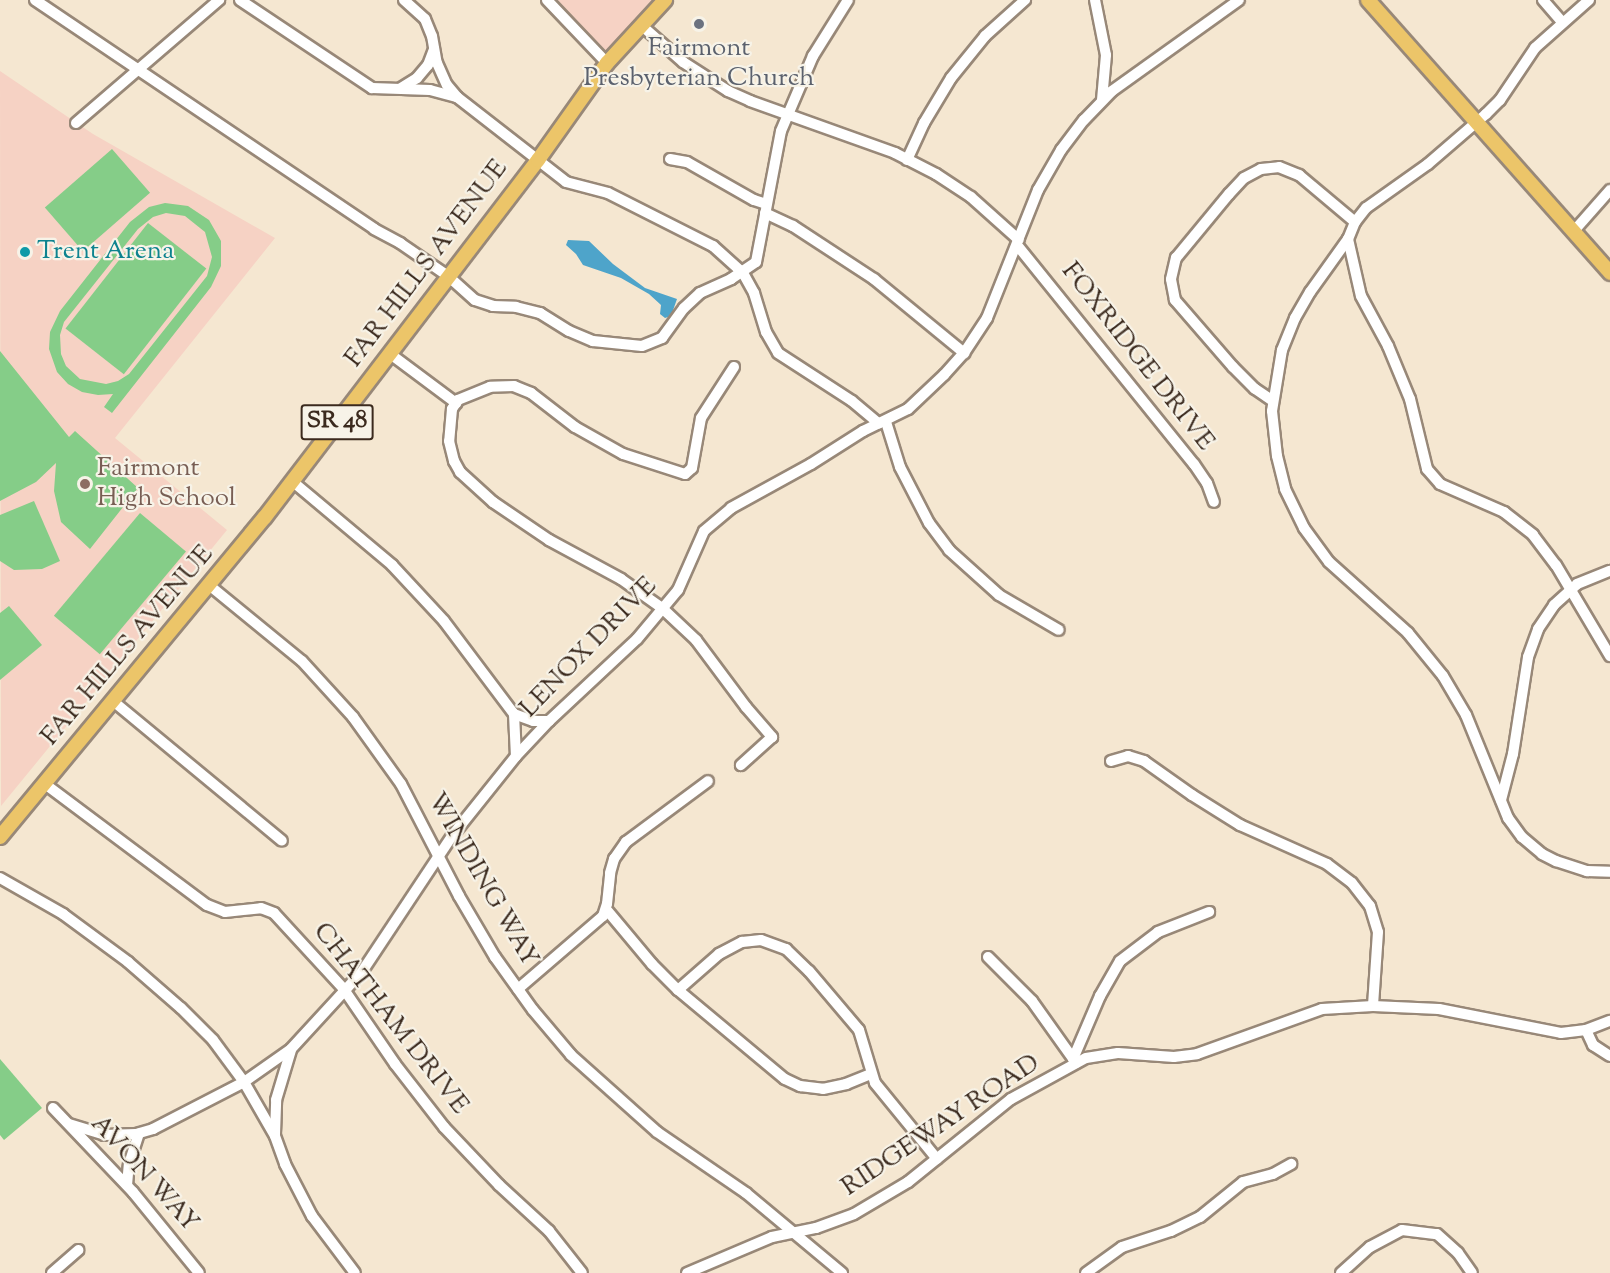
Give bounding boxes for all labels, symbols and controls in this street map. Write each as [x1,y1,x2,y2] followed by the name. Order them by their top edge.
[692,17,706,31] marker: Fairmont Presbyterian Church
[583,33,815,94] place label: Fairmont Presbyterian Church
[339,154,515,374] street label: FAR HILLS AVENUE
[37,236,174,268] place label: Trent Arena
[18,245,32,259] marker: Trent Arena
[1054,257,1220,457] street label: FOXRIDGE DRIVE
[300,401,374,443] road number: SR 48
[97,453,236,514] place label: Fairmont High School
[78,477,92,491] marker: Fairmont High School
[35,540,221,752] street label: FAR HILLS AVENUE
[514,571,664,725] street label: LENOX DRIVE
[420,787,544,973] street label: WINDING WAY
[306,917,474,1121] street label: CHATHAM DRIVE
[836,1048,1046,1204] street label: RIDGEWAY ROAD
[83,1109,205,1239] street label: AVON WAY

